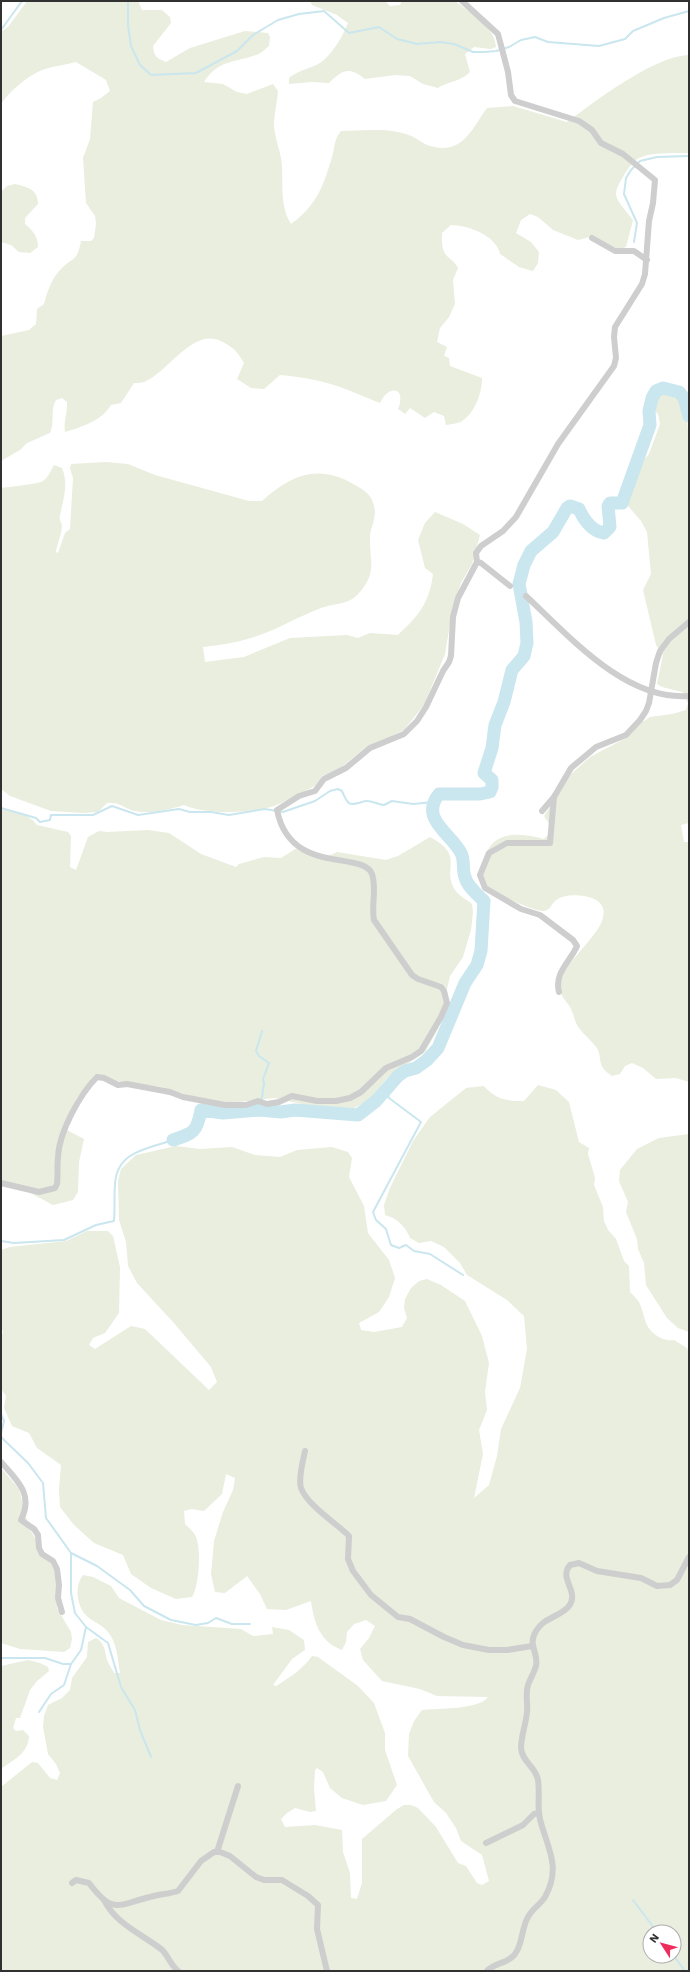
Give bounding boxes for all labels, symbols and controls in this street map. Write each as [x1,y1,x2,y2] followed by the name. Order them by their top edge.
[642,1924,682,1964] north arrow
[647,1931,662,1946] text: N

